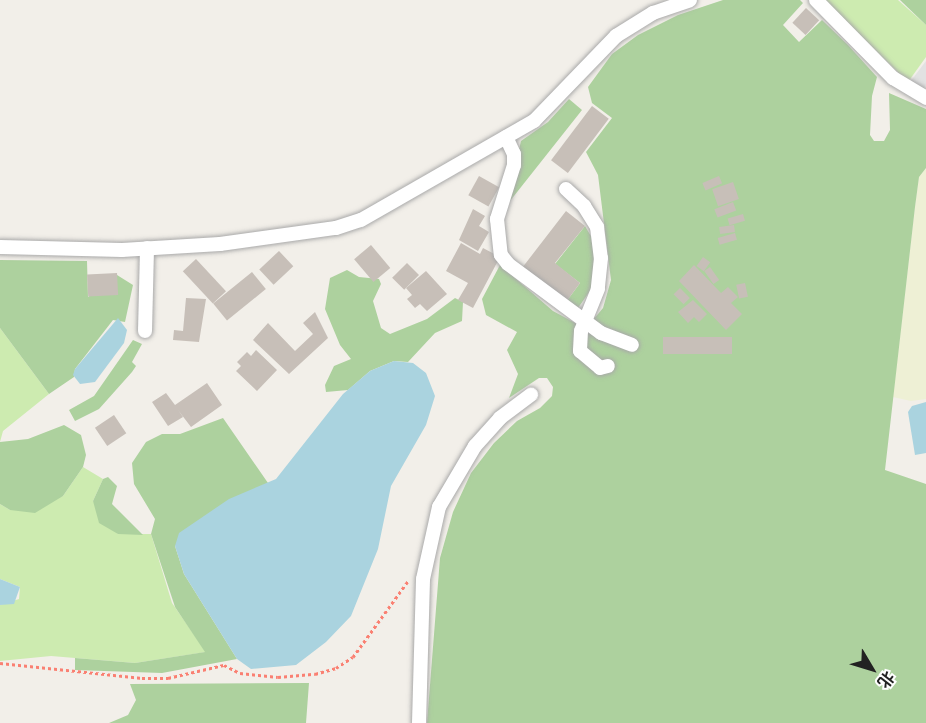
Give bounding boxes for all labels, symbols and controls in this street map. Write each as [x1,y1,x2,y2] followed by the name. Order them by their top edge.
[842,639,902,699] north arrow
[873,668,899,693] text: 北

